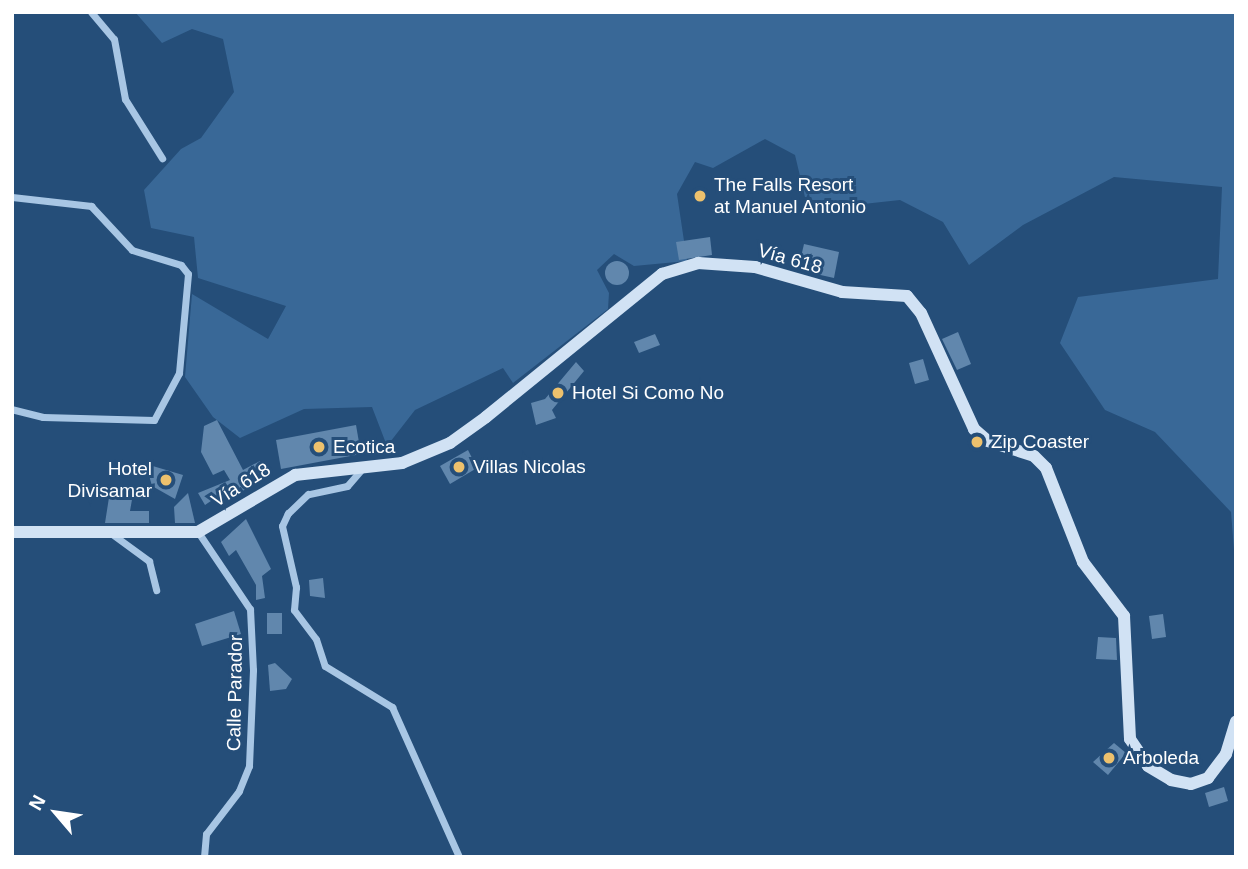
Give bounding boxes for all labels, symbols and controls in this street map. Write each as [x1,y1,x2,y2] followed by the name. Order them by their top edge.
[714,174,867,218] place label: The Falls Resort at Manuel Antonio
[692,188,708,204] marker: The Falls Resort at Manuel Antonio
[755,239,825,279] street label: Vía 618
[572,382,724,404] place label: Hotel Si Como No
[550,385,566,401] marker: Hotel Si Como No
[991,431,1089,453] place label: Zip Coaster
[969,434,985,450] marker: Zip Coaster
[333,436,395,458] place label: Ecotica
[311,439,327,455] marker: Ecotica
[473,456,586,478] place label: Villas Nicolas
[68,458,152,502] place label: Hotel Divisamar
[207,458,275,512] street label: Vía 618
[451,459,467,475] marker: Villas Nicolas
[158,472,174,488] marker: Hotel Divisamar
[223,635,247,751] street label: Calle Parador
[1123,747,1199,769] place label: Arboleda
[1101,750,1117,766] marker: Arboleda
[21,778,91,848] north arrow
[25,791,50,814] text: N

